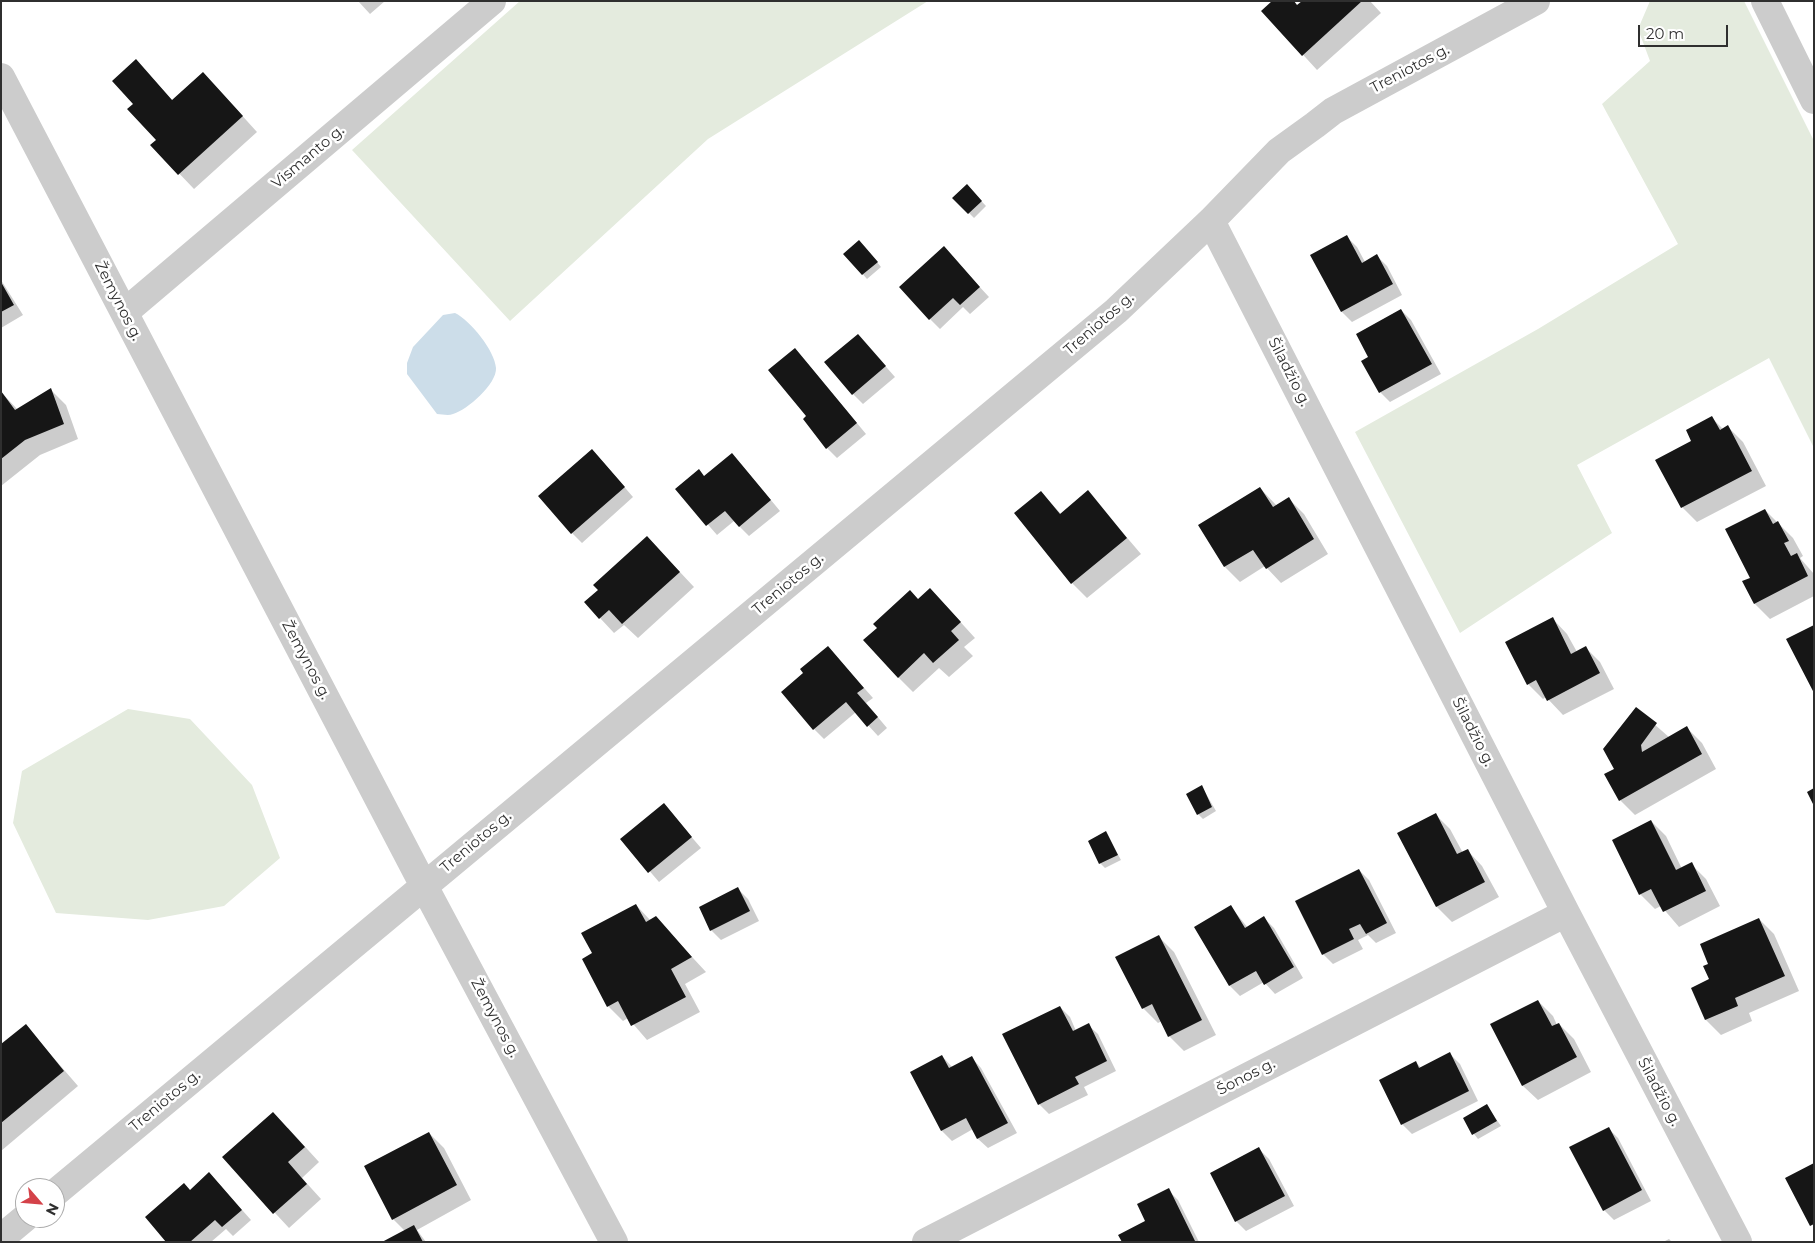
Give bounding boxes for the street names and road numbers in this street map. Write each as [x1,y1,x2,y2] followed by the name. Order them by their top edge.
[1367,41,1453,97] street label: Treniotos g.
[268,121,348,193] street label: Vismanto g.
[90,258,146,344] street label: Žemynos g.
[1060,289,1138,359] street label: Treniotos g.
[1264,335,1314,409] street label: Šiladžio g.
[749,549,827,619] street label: Treniotos g.
[278,618,334,702] street label: Žemynos g.
[1448,695,1498,769] street label: Šiladžio g.
[437,807,515,877] street label: Treniotos g.
[467,976,523,1060] street label: Žemynos g.
[1214,1055,1278,1099] street label: Šonos g.
[1633,1055,1685,1129] street label: Šiladžio g.
[126,1066,204,1136] street label: Treniotos g.

